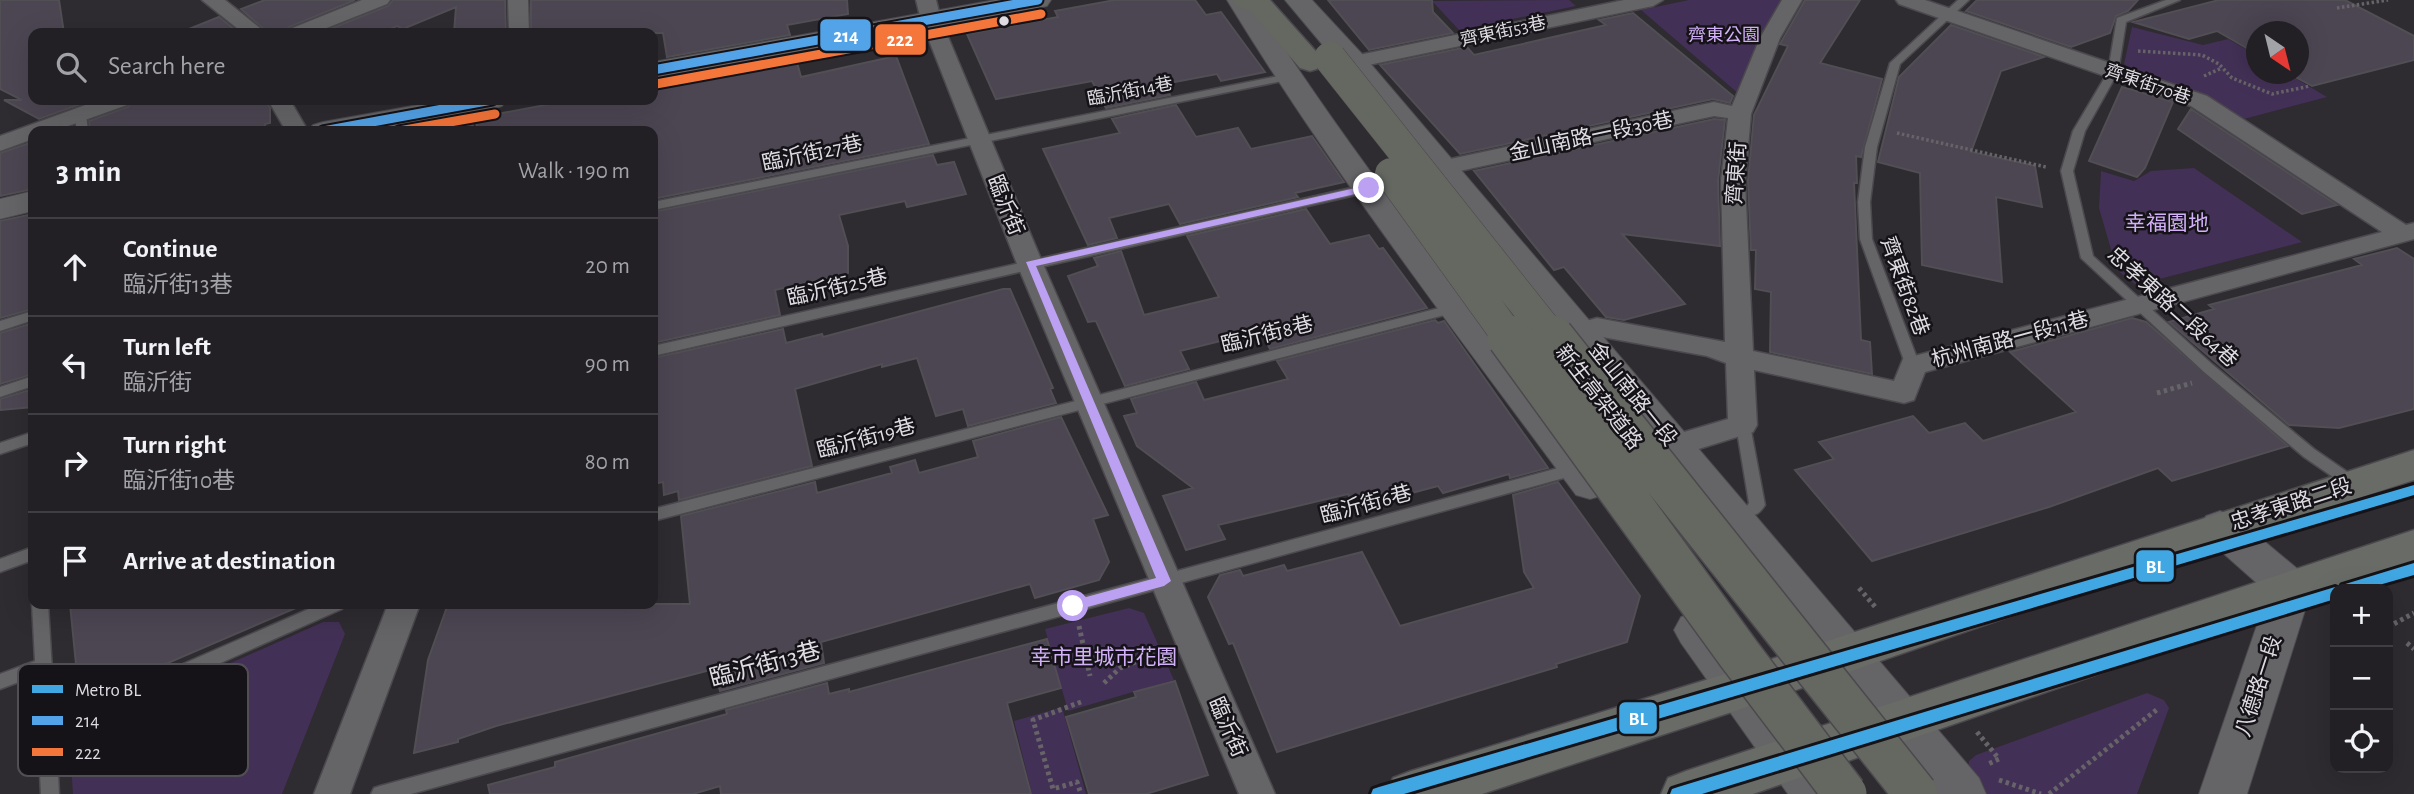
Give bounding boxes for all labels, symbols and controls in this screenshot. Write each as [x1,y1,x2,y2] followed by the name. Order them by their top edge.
[1458,12,1548,50] street label: 齊東街53巷
[997,14,1011,28] unlabelled marker
[819,18,872,52] line badge: 214
[2246,21,2309,84] north arrow
[874,23,927,56] line badge: 222
[1688,25,1760,45] park label: 齊東公園
[833,27,859,46] text: 214
[28,28,658,105] search box
[887,31,913,50] text: 222
[52,48,90,86] icon: search
[108,53,226,79] text: Search here
[2103,60,2193,108] street label: 齊東街70巷
[1085,73,1175,109] street label: 臨沂街14巷
[1507,108,1675,164] street label: 金山南路一段30巷
[760,132,864,174] street label: 臨沂街27巷
[1723,141,1749,205] street label: 齊東街
[56,157,121,187] text: 3 min
[518,160,630,183] text: Walk · 190 m
[984,172,1028,238] street label: 臨沂街
[1353,172,1384,203] route end
[2125,212,2209,234] park label: 幸福園地
[1877,234,1933,338] street label: 齊東街82巷
[123,236,218,262] text: Continue
[2104,243,2242,371] street label: 忠孝東路二段64巷
[56,248,94,286] icon: ahead
[585,255,630,278] text: 20 m
[785,265,889,309] street label: 臨沂街25巷
[123,274,232,297] text: 臨沂街13巷
[1929,307,2091,371] street label: 杭州南路一段11巷
[1219,312,1315,356] street label: 臨沂街8巷
[123,334,211,360] text: Turn left
[1585,338,1681,450] street label: 金山南路一段
[1552,341,1646,453] street label: 新生高架道路
[56,346,94,384] icon: left
[585,353,630,376] text: 90 m
[123,372,192,395] text: 臨沂街
[814,414,918,462] street label: 臨沂街19巷
[123,432,226,458] text: Turn right
[56,444,94,482] icon: right
[585,451,630,474] text: 80 m
[123,470,235,493] text: 臨沂街10巷
[2228,474,2354,534] street label: 忠孝東路二段
[1318,481,1414,527] street label: 臨沂街6巷
[56,542,94,580] icon: arrive
[123,548,336,574] text: Arrive at destination
[2135,549,2175,583] line badge: BL
[2145,558,2165,577] text: BL
[2330,584,2393,773] map controls
[2330,584,2393,647] button: +
[1057,590,1088,621] route start
[2231,633,2285,739] street label: 八德路一段
[707,637,823,691] street label: 臨沂街13巷
[1031,646,1178,668] park label: 幸市里城市花園
[2330,647,2393,710] button: −
[18,664,248,776] legend
[75,681,141,700] text: Metro BL
[1205,694,1251,760] street label: 臨沂街
[1618,701,1658,735] line badge: BL
[1628,710,1648,729] text: BL
[2330,710,2393,773] button: locate
[75,712,99,731] text: 214
[75,744,101,763] text: 222

